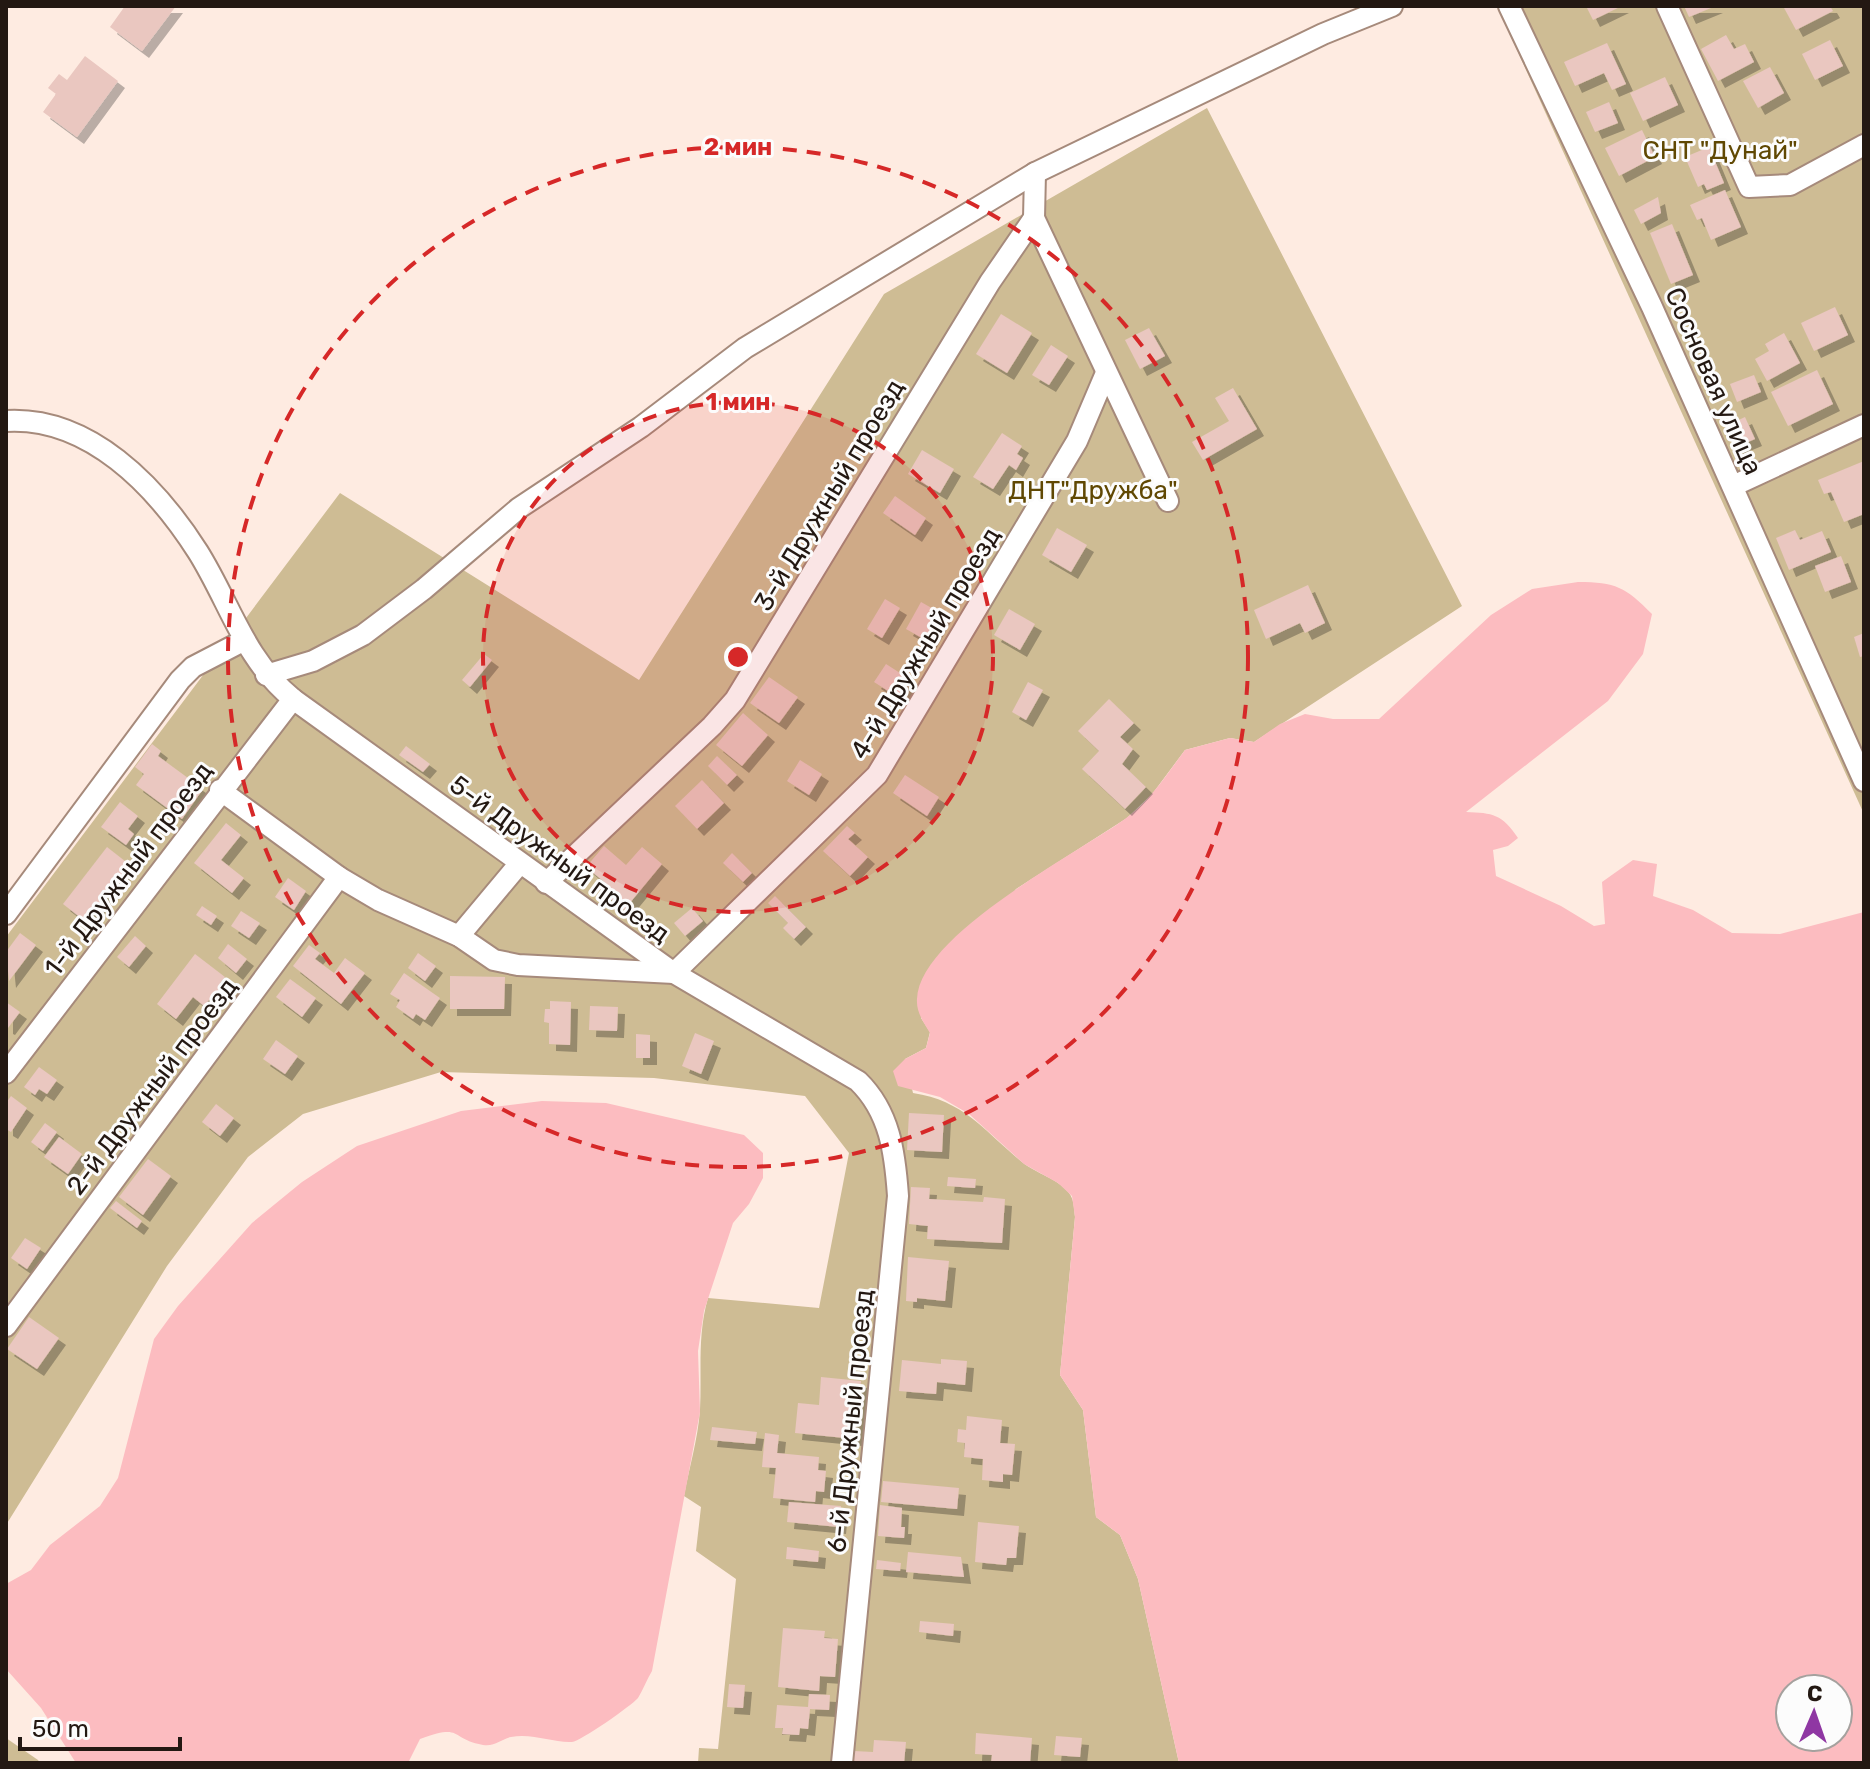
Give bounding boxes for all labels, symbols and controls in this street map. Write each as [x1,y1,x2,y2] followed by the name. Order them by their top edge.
[704,133,772,161] text: 2 мин
[1642,135,1798,166] park label: СНТ "Дунай"
[1658,283,1769,480] street label: Сосновая улица
[748,374,911,617] street label: 3-й Дружный проезд
[705,388,771,416] text: 1 мин
[1008,475,1178,506] park label: ДНТ"Дружба"
[844,522,1007,765] street label: 4-й Дружный проезд
[724,643,752,671] centre of rings
[38,756,219,982] street label: 1-й Дружный проезд
[444,769,676,950] street label: 5-й Дружный проезд
[61,972,244,1201] street label: 2-й Дружный проезд
[821,1288,880,1554] street label: 6-й Дружный проезд
[1774,1673,1854,1753] north arrow
[1806,1680,1823,1707] text: С
[20,1701,180,1751] scale bar
[32,1715,89,1743] text: 50 m

